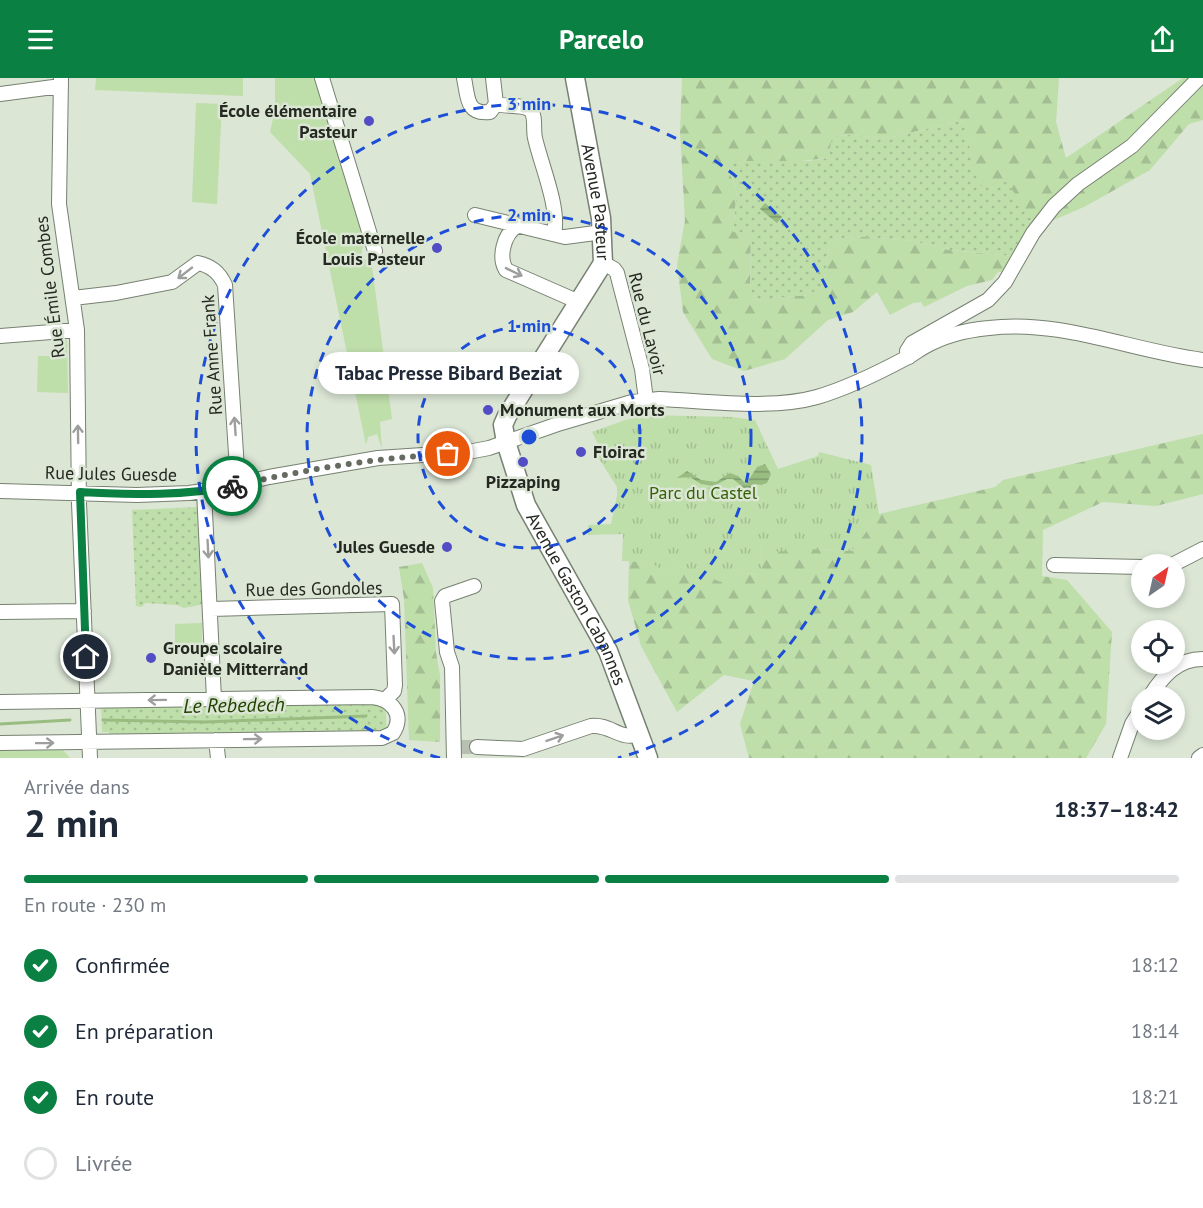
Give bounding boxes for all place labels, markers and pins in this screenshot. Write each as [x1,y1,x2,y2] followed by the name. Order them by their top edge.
[219,99,358,143] place label: École élémentaire Pasteur
[362,114,376,128] marker: École élémentaire Pasteur
[296,226,426,270] place label: École maternelle Louis Pasteur
[430,241,444,255] marker: École maternelle Louis Pasteur
[318,352,578,394] callout: Tabac Presse Bibard Beziat
[500,398,665,421] place label: Monument aux Morts
[481,403,495,417] marker: Monument aux Morts
[519,427,539,447] centre of rings
[422,428,473,479] pin
[593,440,645,463] place label: Floirac
[574,445,588,459] marker: Floirac
[516,455,530,469] marker: Pizzaping
[486,470,560,493] place label: Pizzaping
[336,535,435,558] place label: Jules Guesde
[440,540,454,554] marker: Jules Guesde
[60,631,111,682] pin
[163,636,308,680] place label: Groupe scolaire Danièle Mitterrand
[144,651,158,665] marker: Groupe scolaire Danièle Mitterrand

